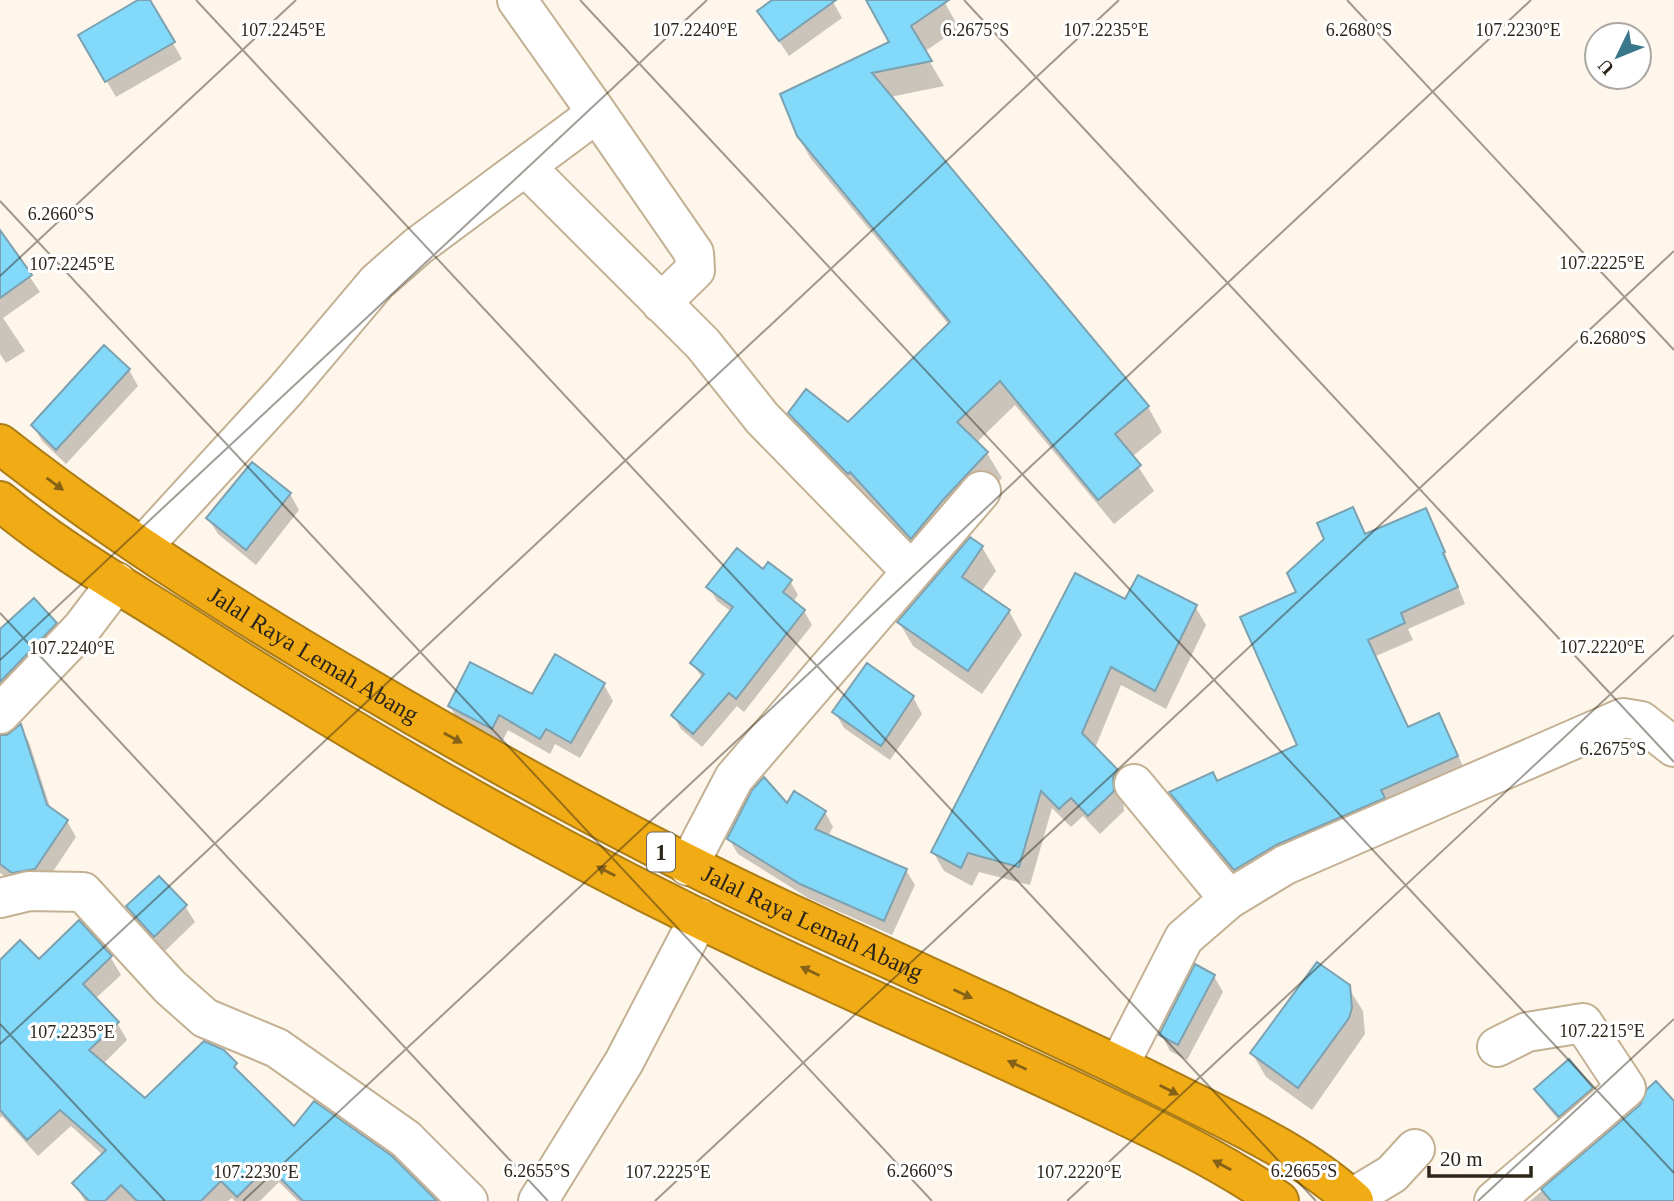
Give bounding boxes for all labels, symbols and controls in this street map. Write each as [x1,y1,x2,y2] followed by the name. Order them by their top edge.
[240,20,326,40] text: 107.2245°E
[652,20,738,40] text: 107.2240°E
[943,20,1009,40] text: 6.2675°S
[1063,20,1149,40] text: 107.2235°E
[1326,20,1392,40] text: 6.2680°S
[1475,20,1561,40] text: 107.2230°E
[1583,21,1653,91] north arrow
[1593,55,1618,79] text: U
[28,204,94,224] text: 6.2660°S
[1559,253,1645,273] text: 107.2225°E
[29,254,115,274] text: 107.2245°E
[1580,328,1646,348] text: 6.2680°S
[46,476,64,490] one-way arrow
[203,582,423,728] street label: Jalal Raya Lemah Abang
[1559,637,1645,657] text: 107.2220°E
[29,638,115,658] text: 107.2240°E
[443,732,463,744] one-way arrow
[1580,739,1646,759] text: 6.2675°S
[647,832,675,872] road number: 1
[698,860,927,986] street label: Jalal Raya Lemah Abang
[596,865,616,876] one-way arrow
[800,966,820,977] one-way arrow
[953,988,973,999] one-way arrow
[1559,1021,1645,1041] text: 107.2215°E
[29,1022,115,1042] text: 107.2235°E
[1007,1059,1027,1071] one-way arrow
[1159,1085,1179,1096] one-way arrow
[1429,1134,1530,1178] scale bar
[1440,1147,1483,1171] text: 20 m
[1212,1159,1232,1170] one-way arrow
[504,1161,570,1181] text: 6.2655°S
[887,1161,953,1181] text: 6.2660°S
[1271,1161,1337,1181] text: 6.2665°S
[213,1162,299,1182] text: 107.2230°E
[625,1162,711,1182] text: 107.2225°E
[1036,1162,1122,1182] text: 107.2220°E

